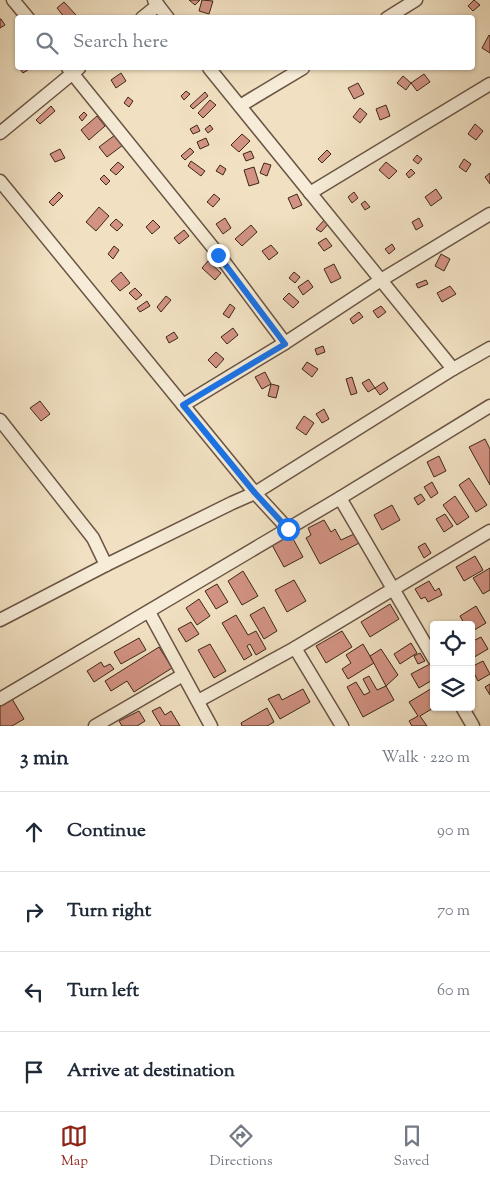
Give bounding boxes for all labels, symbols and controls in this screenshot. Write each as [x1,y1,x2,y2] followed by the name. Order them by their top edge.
[15,15,475,70] search box
[33,29,61,57] icon: search
[73,29,168,56] text: Search here
[207,244,230,267] route end
[277,518,300,541] route start
[430,621,475,711] map controls
[430,621,475,666] button: locate
[430,666,475,711] button: layers
[20,744,69,774] text: 3 min
[382,747,470,770] text: Walk · 220 m
[20,818,48,846] icon: ahead
[67,818,146,845] text: Continue
[437,820,470,843] text: 90 m
[20,898,48,926] icon: right
[67,898,151,925] text: Turn right
[437,900,470,923] text: 70 m
[20,978,48,1006] icon: left
[67,978,139,1005] text: Turn left
[437,980,470,1003] text: 60 m
[20,1058,48,1086] icon: arrive
[67,1058,235,1085] text: Arrive at destination
[60,1122,88,1172] tab: Map
[209,1122,273,1172] tab: Directions
[394,1122,429,1172] tab: Saved

